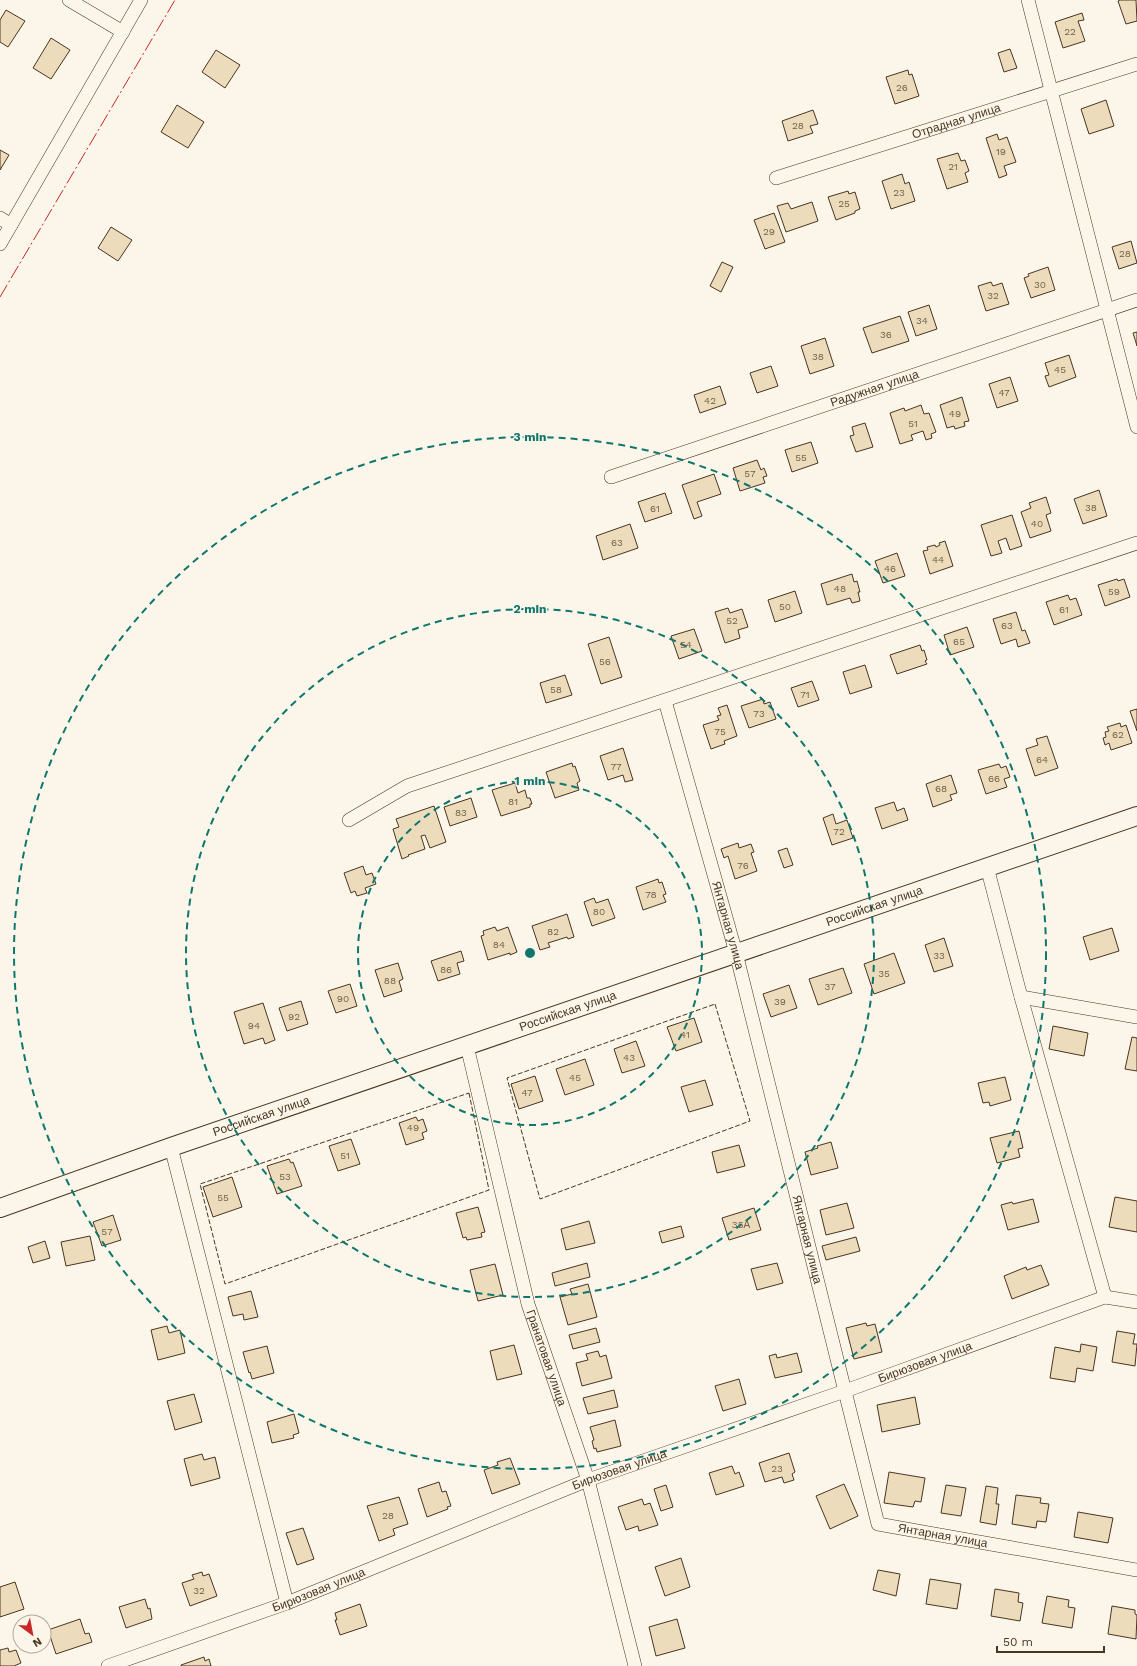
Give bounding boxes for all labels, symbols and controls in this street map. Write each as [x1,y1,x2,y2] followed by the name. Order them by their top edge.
[1064,26,1076,37] house number: 22
[896,82,908,93] house number: 26
[910,100,1003,142] street label: Отрадная улица
[792,120,804,131] house number: 28
[996,146,1006,157] house number: 19
[948,161,958,172] house number: 21
[893,187,905,198] house number: 23
[838,198,850,209] house number: 25
[763,226,775,237] house number: 29
[1119,248,1131,259] house number: 28
[1034,279,1046,290] house number: 30
[987,290,999,301] house number: 32
[916,315,928,326] house number: 34
[880,329,892,340] house number: 36
[812,351,824,362] house number: 38
[1054,364,1066,375] house number: 45
[828,367,921,410] street label: Радужная улица
[998,387,1010,398] house number: 47
[704,395,716,406] house number: 42
[949,408,961,419] house number: 49
[908,418,918,429] house number: 51
[514,430,546,444] text: 3 min
[795,452,807,463] house number: 55
[744,468,756,479] house number: 57
[1085,502,1097,513] house number: 38
[650,503,660,514] house number: 61
[1031,518,1043,529] house number: 40
[611,537,623,548] house number: 63
[932,554,944,565] house number: 44
[884,563,896,574] house number: 46
[834,583,846,594] house number: 48
[1108,586,1120,597] house number: 59
[779,601,791,612] house number: 50
[514,602,546,616] text: 2 min
[1059,604,1069,615] house number: 61
[726,615,738,626] house number: 52
[1001,620,1013,631] house number: 63
[953,636,965,647] house number: 65
[680,639,692,650] house number: 54
[599,656,611,667] house number: 56
[550,684,562,695] house number: 58
[800,689,810,700] house number: 71
[753,708,765,719] house number: 73
[714,726,726,737] house number: 75
[1112,729,1124,740] house number: 62
[1036,754,1048,765] house number: 64
[610,761,622,772] house number: 77
[988,773,1000,784] house number: 66
[515,774,545,788] text: 1 min
[935,783,947,794] house number: 68
[508,796,518,807] house number: 81
[455,807,467,818] house number: 83
[833,826,845,837] house number: 72
[737,860,749,871] house number: 76
[709,880,747,971] street label: Янтарная улица
[824,883,925,929] street label: Российская улица
[645,889,657,900] house number: 78
[593,906,605,917] house number: 80
[547,926,559,937] house number: 82
[493,939,505,950] house number: 84
[523,946,537,960] centre of rings
[933,950,945,961] house number: 33
[440,964,452,975] house number: 86
[878,968,890,979] house number: 35
[384,975,396,986] house number: 88
[824,981,836,992] house number: 37
[518,988,618,1034] street label: Российская улица
[337,993,349,1004] house number: 90
[774,996,786,1007] house number: 39
[288,1011,300,1022] house number: 92
[248,1020,260,1031] house number: 94
[680,1029,690,1040] house number: 41
[623,1052,635,1063] house number: 43
[569,1072,581,1083] house number: 45
[521,1087,533,1098] house number: 47
[211,1093,312,1139] street label: Российская улица
[407,1122,419,1133] house number: 49
[340,1150,350,1161] house number: 51
[279,1171,291,1182] house number: 53
[217,1192,229,1203] house number: 55
[789,1194,825,1286] street label: Янтарная улица
[732,1219,750,1230] house number: 35А
[101,1226,113,1237] house number: 57
[523,1308,569,1408] street label: Гранатовая улица
[876,1339,974,1385] street label: Бирюзовая улица
[570,1446,669,1493] street label: Бирюзовая улица
[771,1463,783,1474] house number: 23
[382,1510,394,1521] house number: 28
[897,1521,989,1550] street label: Янтарная улица
[270,1565,367,1615] street label: Бирюзовая улица
[193,1585,205,1596] house number: 32
[12,1614,52,1654] north arrow
[997,1628,1104,1654] scale bar
[30,1634,44,1650] text: N
[1003,1635,1033,1649] text: 50 m

